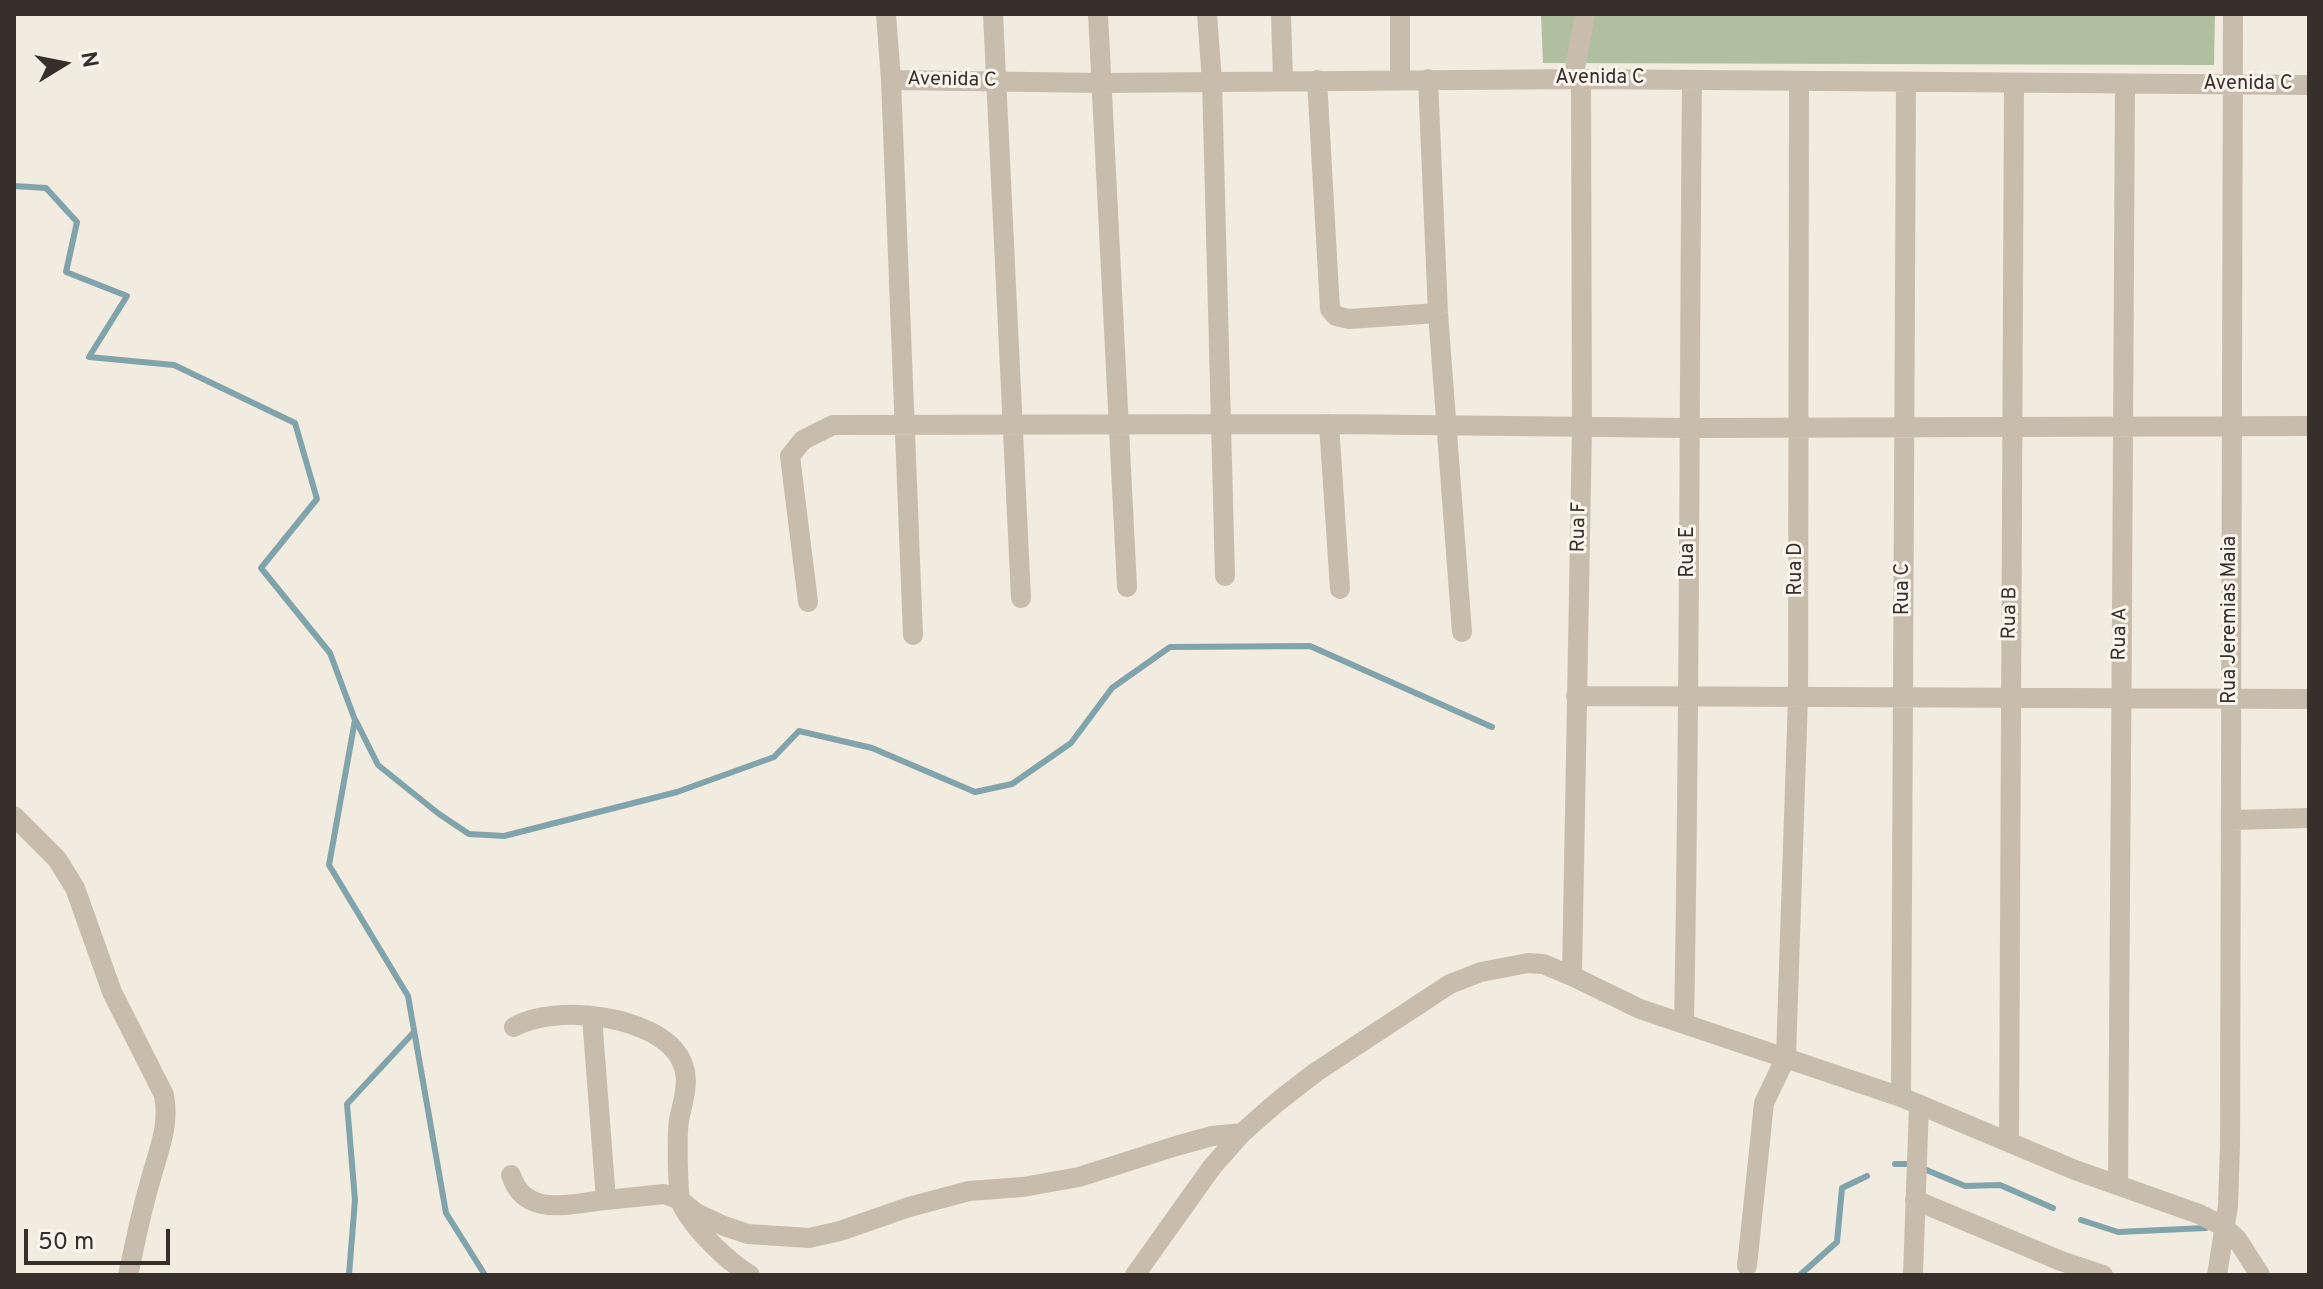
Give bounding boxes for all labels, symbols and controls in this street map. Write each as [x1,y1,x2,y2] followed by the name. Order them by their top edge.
[24,24,104,104] north arrow
[73,50,103,70] text: N
[1555,67,1645,91] street label: Avenida C
[907,68,997,94] street label: Avenida C
[2203,73,2293,97] street label: Avenida C
[1568,501,1592,553] street label: Rua F
[1677,526,1701,578] street label: Rua E
[2219,536,2243,704] street label: Rua Jeremias Maia
[1785,542,1809,596] street label: Rua D
[1892,563,1916,615] street label: Rua C
[1999,586,2023,640] street label: Rua B
[2109,607,2133,661] street label: Rua A
[28,1213,174,1263] scale bar
[38,1228,94,1258] text: 50 m

